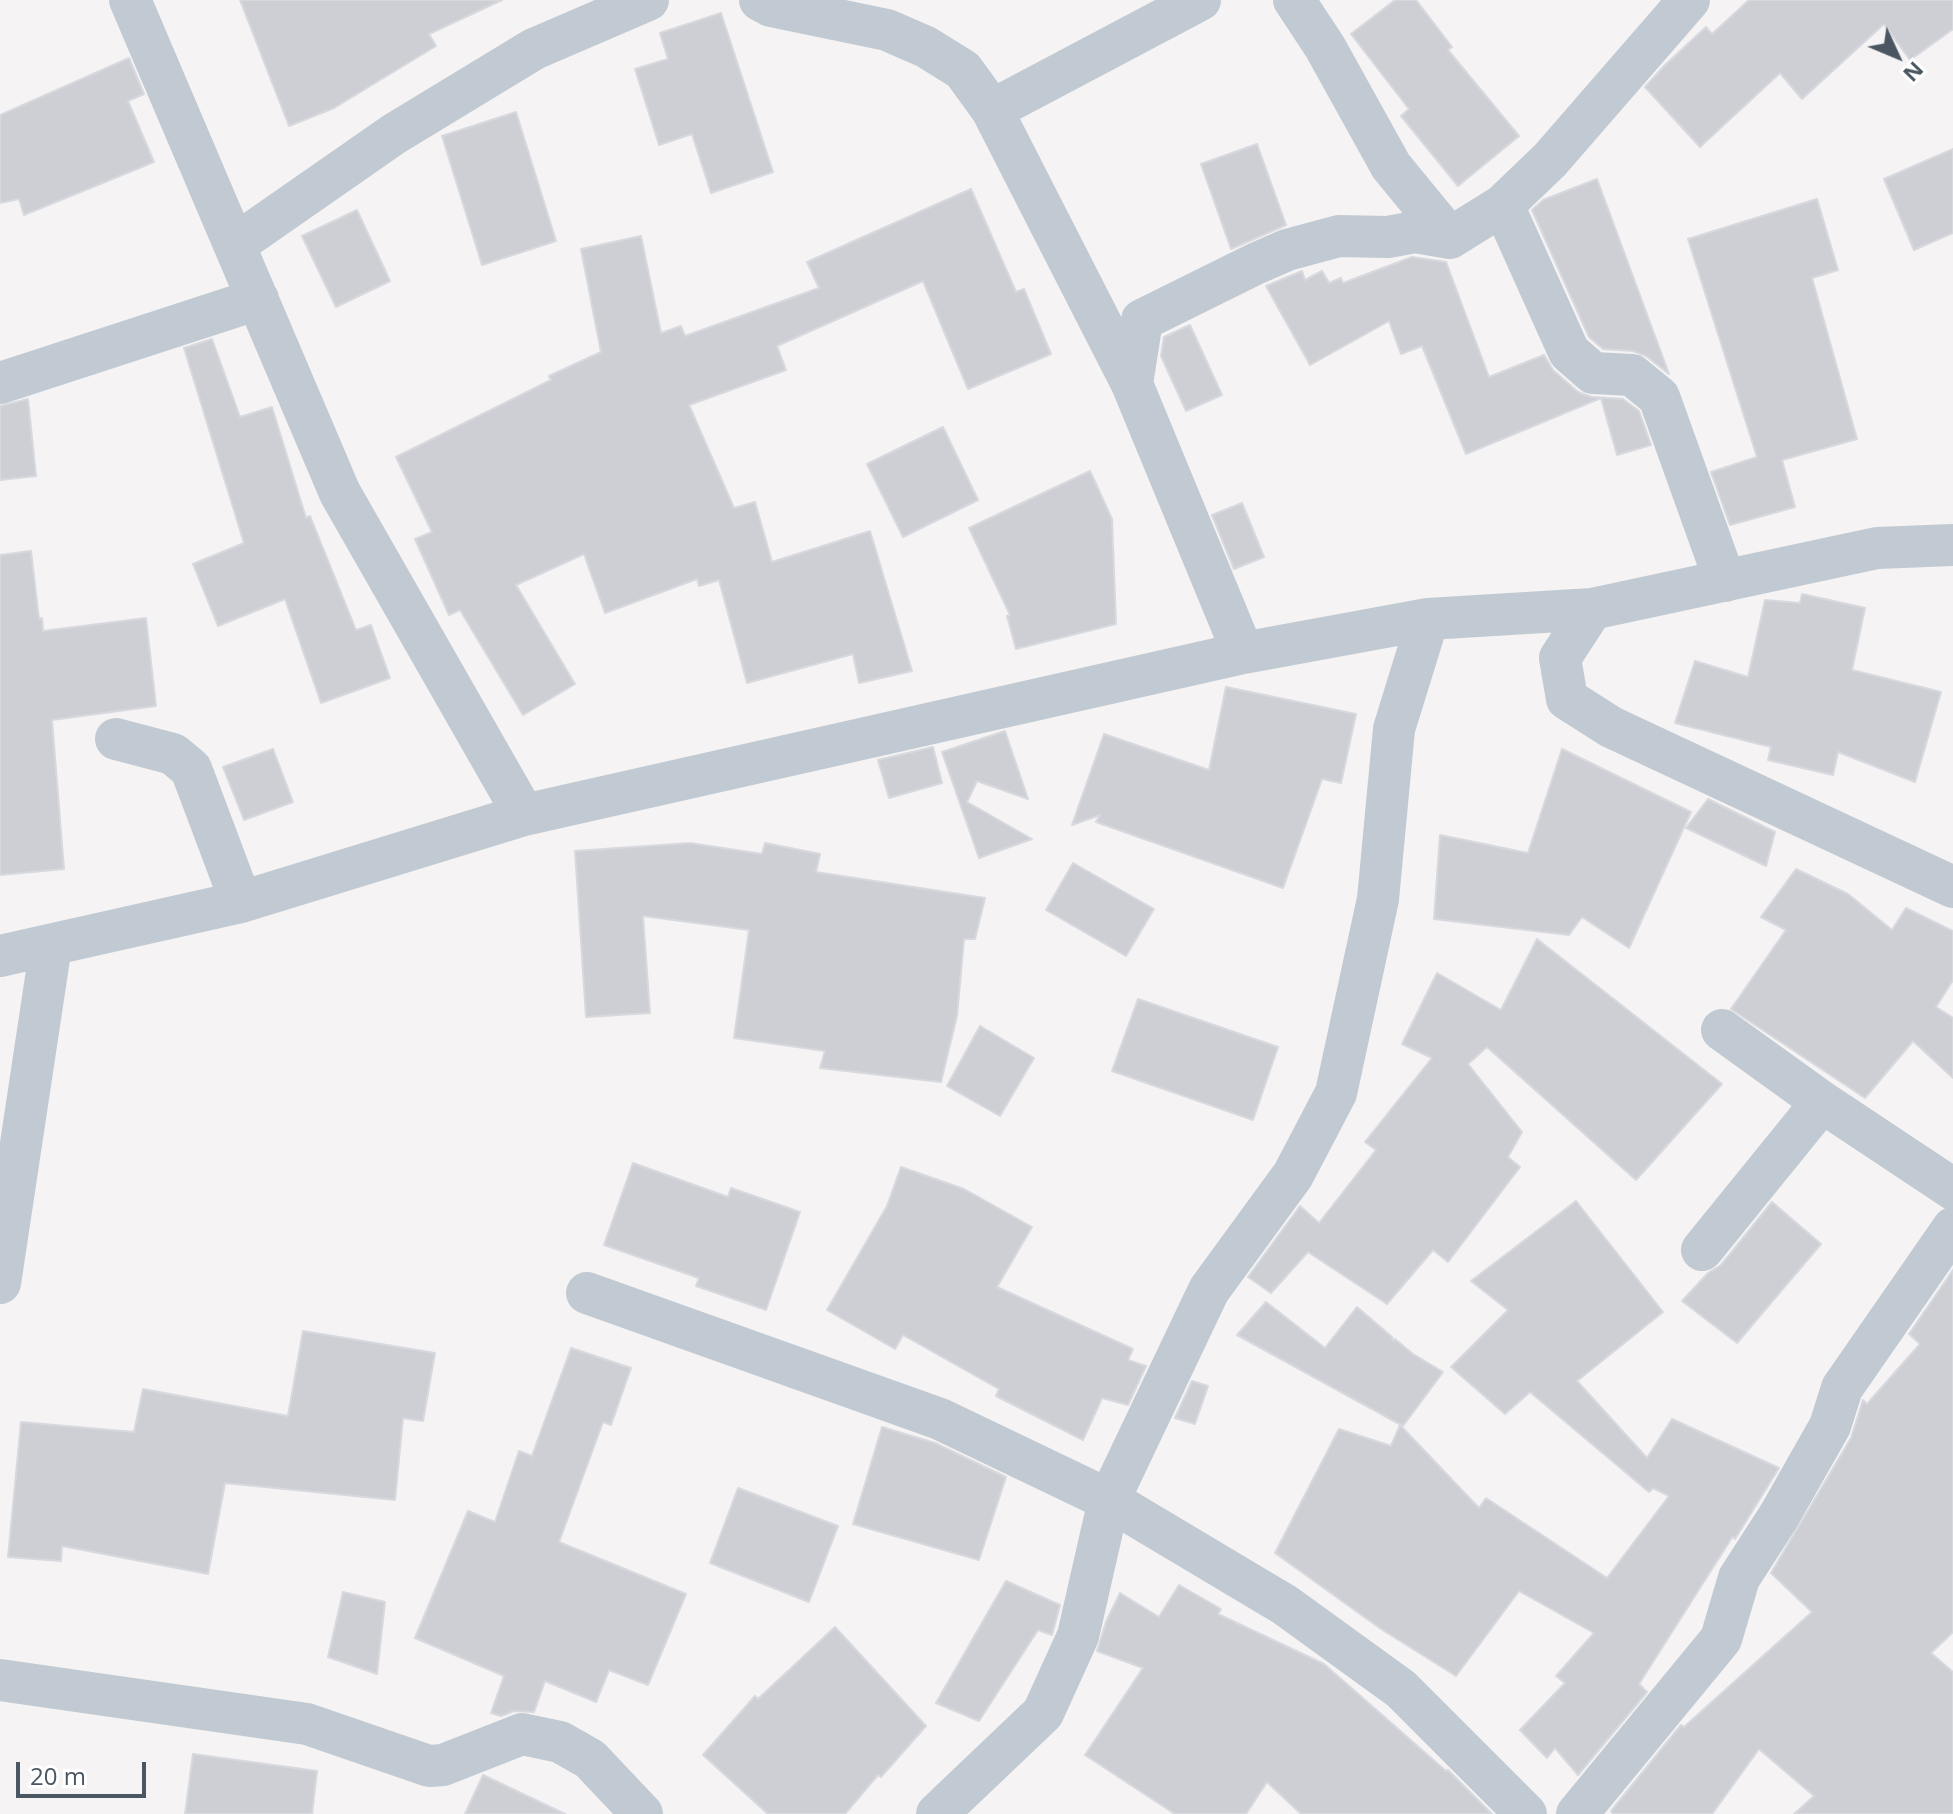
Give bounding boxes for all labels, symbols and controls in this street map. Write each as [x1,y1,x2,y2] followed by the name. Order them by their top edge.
[1857,16,1937,96] north arrow
[1897,56,1931,90] text: N
[20,1746,150,1796] scale bar
[30,1759,86,1792] text: 20 m

